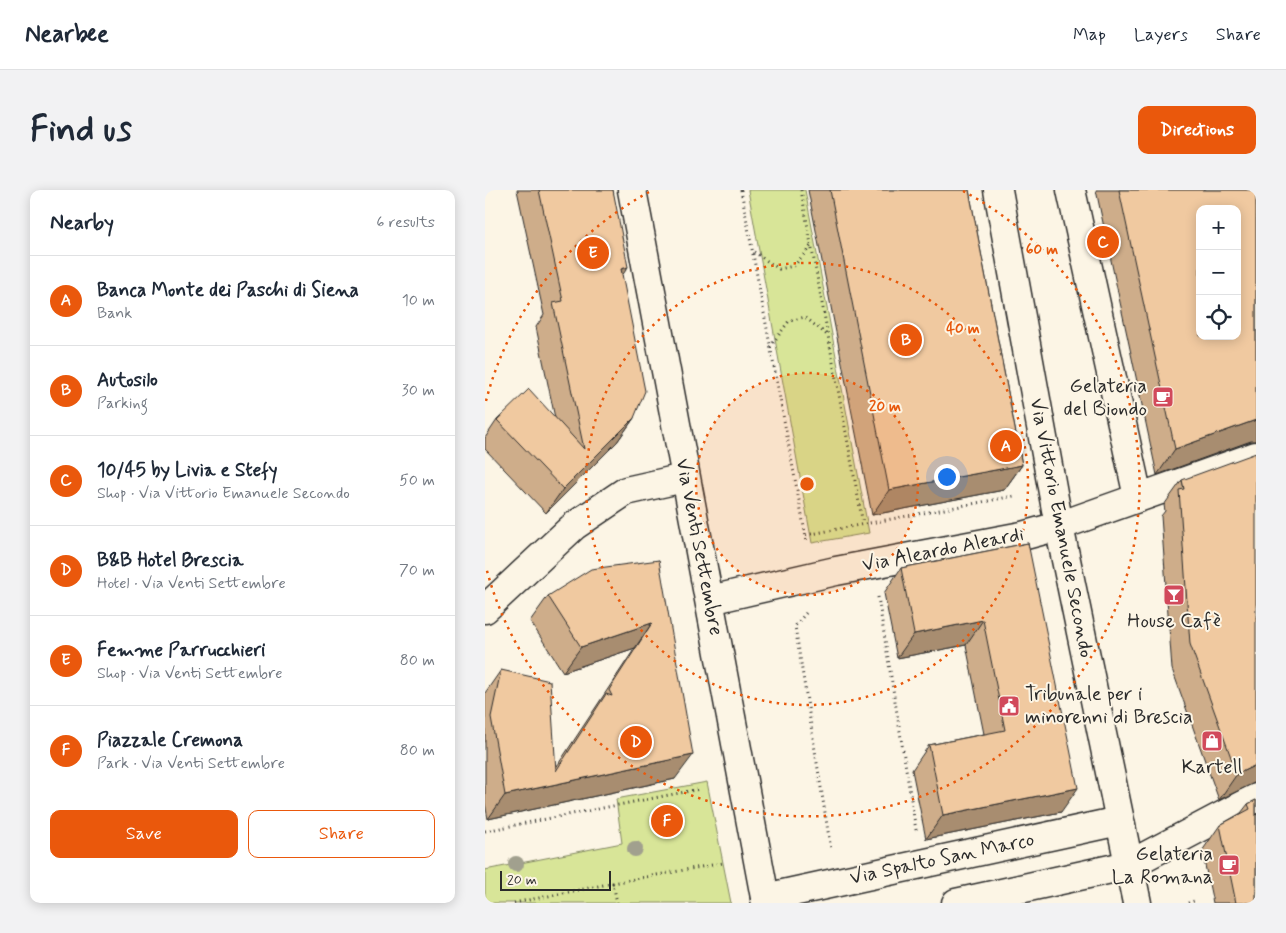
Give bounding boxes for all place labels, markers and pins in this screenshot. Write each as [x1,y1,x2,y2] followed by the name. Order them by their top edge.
[1087,223,1119,261] pin: C
[577,234,609,272] pin: E
[890,321,922,359] pin: B
[1063,373,1147,423] place label: Gelateria del Biondo
[1151,385,1175,409] cafe icon: Gelateria del Biondo
[990,427,1022,465] pin: A
[798,475,816,493] centre of rings
[1162,583,1186,607] bar icon: House Cafè
[1127,608,1221,635] place label: House Cafè
[1025,681,1193,731] place label: Tribunale per i minorenni di Brescia
[997,694,1021,718] public building icon: Tribunale per i minorenni di Brescia
[620,723,652,761] pin: D
[1200,729,1224,753] shop icon: Kartell
[1182,754,1243,781] place label: Kartell
[651,802,683,840] pin: F
[1112,841,1213,891] place label: Gelateria La Romana
[1217,853,1241,877] cafe icon: Gelateria La Romana

